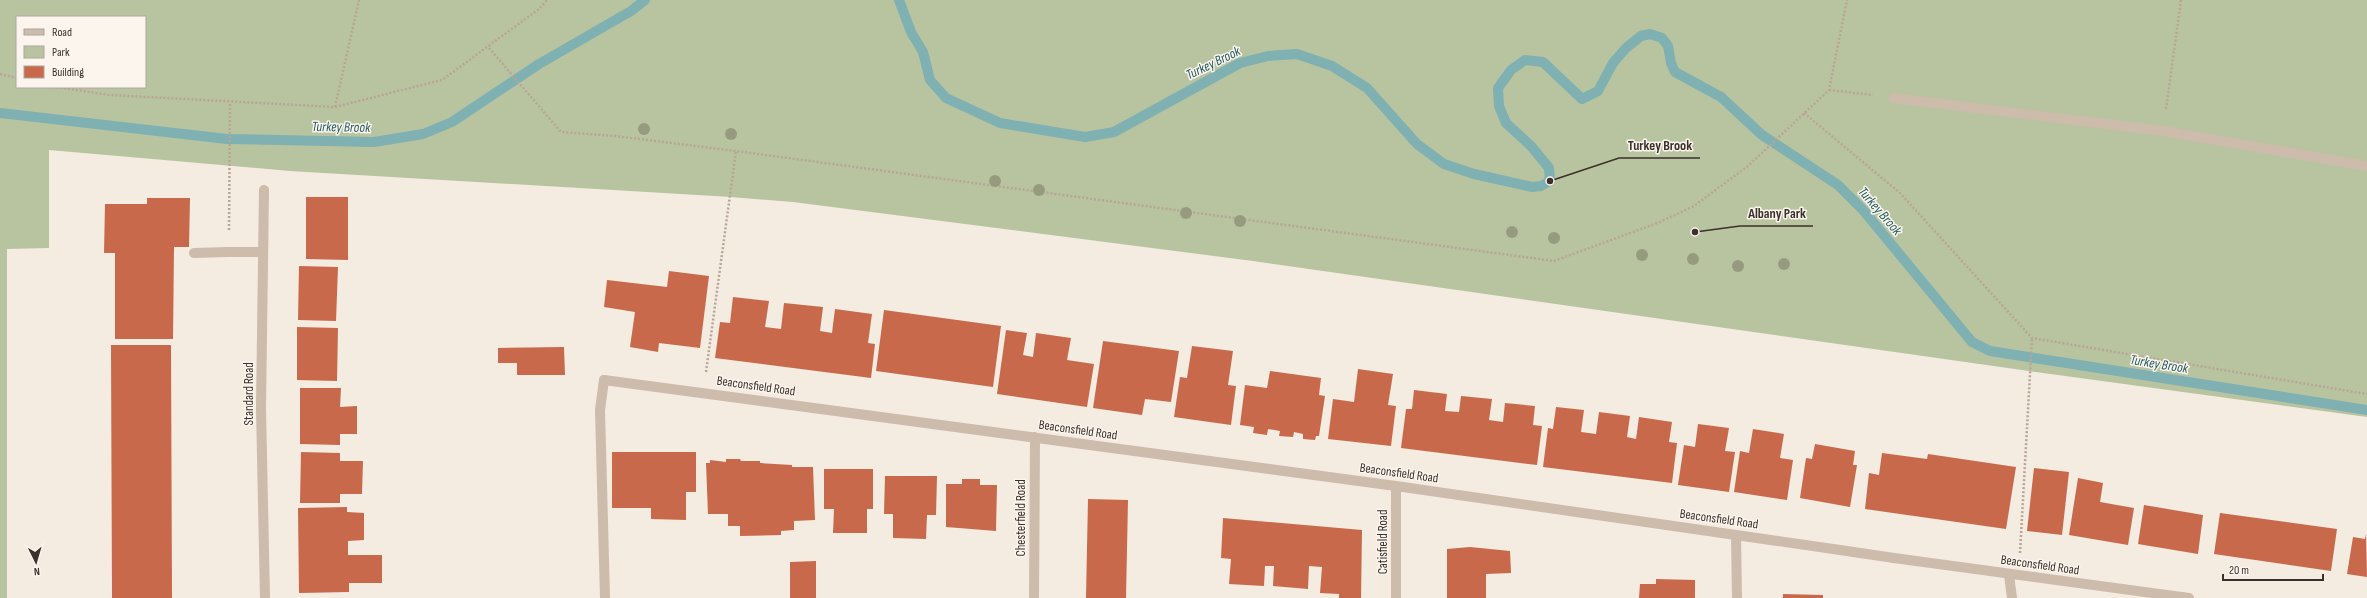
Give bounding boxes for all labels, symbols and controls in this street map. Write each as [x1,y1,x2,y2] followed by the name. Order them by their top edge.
[16,16,146,88] legend
[52,25,72,40] text: Road
[1183,42,1244,83] water label: Turkey Brook
[52,45,70,60] text: Park
[52,65,84,80] text: Building
[312,118,371,136] water label: Turkey Brook
[1619,132,1700,158] callout: Turkey Brook
[1628,137,1692,154] text: Turkey Brook
[1854,183,1906,239] water label: Turkey Brook
[1740,200,1813,226] callout: Albany Park
[1747,205,1806,222] text: Albany Park
[2129,351,2190,377] water label: Turkey Brook
[241,362,257,426] street label: Standard Road
[716,373,796,399] street label: Beaconsfield Road
[1038,417,1118,443] street label: Beaconsfield Road
[1359,460,1439,486] street label: Beaconsfield Road
[1013,479,1029,557] street label: Chesterfield Road
[1679,506,1759,532] street label: Beaconsfield Road
[1375,510,1391,574] street label: Catisfield Road
[16,542,56,582] north arrow
[2000,552,2080,578] street label: Beaconsfield Road
[2223,556,2323,582] scale bar
[2229,563,2249,578] text: 20 m
[33,565,40,578] text: N

